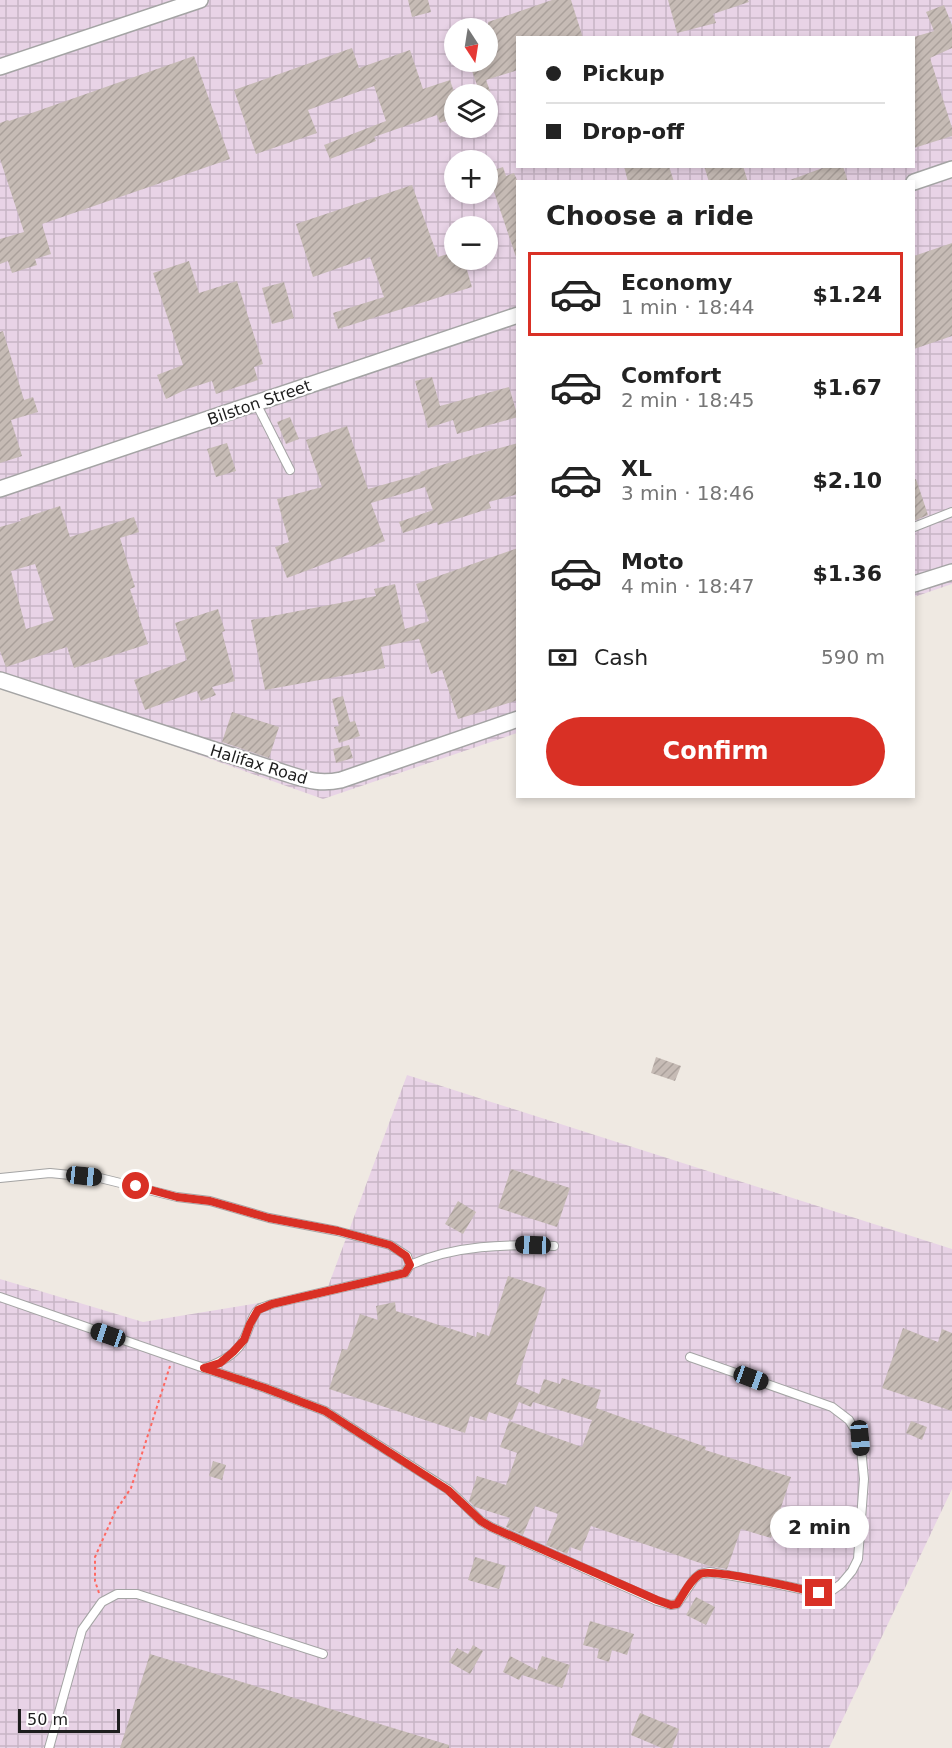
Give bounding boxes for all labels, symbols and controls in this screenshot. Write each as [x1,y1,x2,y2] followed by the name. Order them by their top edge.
[444,18,498,72] north arrow
[444,18,498,270] map controls
[582,61,665,86] text: Pickup
[444,84,498,138] button: layers
[582,119,684,144] text: Drop-off
[444,150,498,204] button: +
[546,200,754,231] text: Choose a ride
[444,216,498,270] button: −
[549,267,603,321] icon: car
[621,270,732,295] text: Economy
[812,282,882,307] text: $1.24
[621,295,755,319] text: 1 min · 18:44
[549,360,603,414] icon: car
[621,363,721,388] text: Comfort
[812,375,882,400] text: $1.67
[205,376,313,429] street label: Bilston Street
[621,388,755,412] text: 2 min · 18:45
[549,453,603,507] icon: car
[621,456,652,481] text: XL
[812,468,882,493] text: $2.10
[621,481,755,505] text: 3 min · 18:46
[549,546,603,600] icon: car
[621,549,684,574] text: Moto
[812,561,882,586] text: $1.36
[621,574,755,598] text: 4 min · 18:47
[546,641,579,674] icon: cash
[594,645,648,670] text: Cash
[821,645,885,669] text: 590 m
[546,717,885,786] button: Confirm
[208,741,310,788] street label: Halifax Road
[65,1165,103,1187] car
[122,1172,149,1199] route start
[515,1235,551,1255] car
[88,1321,128,1349] car
[731,1363,771,1393] car
[849,1419,871,1457] car
[770,1506,868,1548] callout: 2 min
[788,1515,851,1539] text: 2 min
[805,1579,832,1606] route end
[18,1706,120,1734] scale bar
[27,1710,68,1729] text: 50 m

